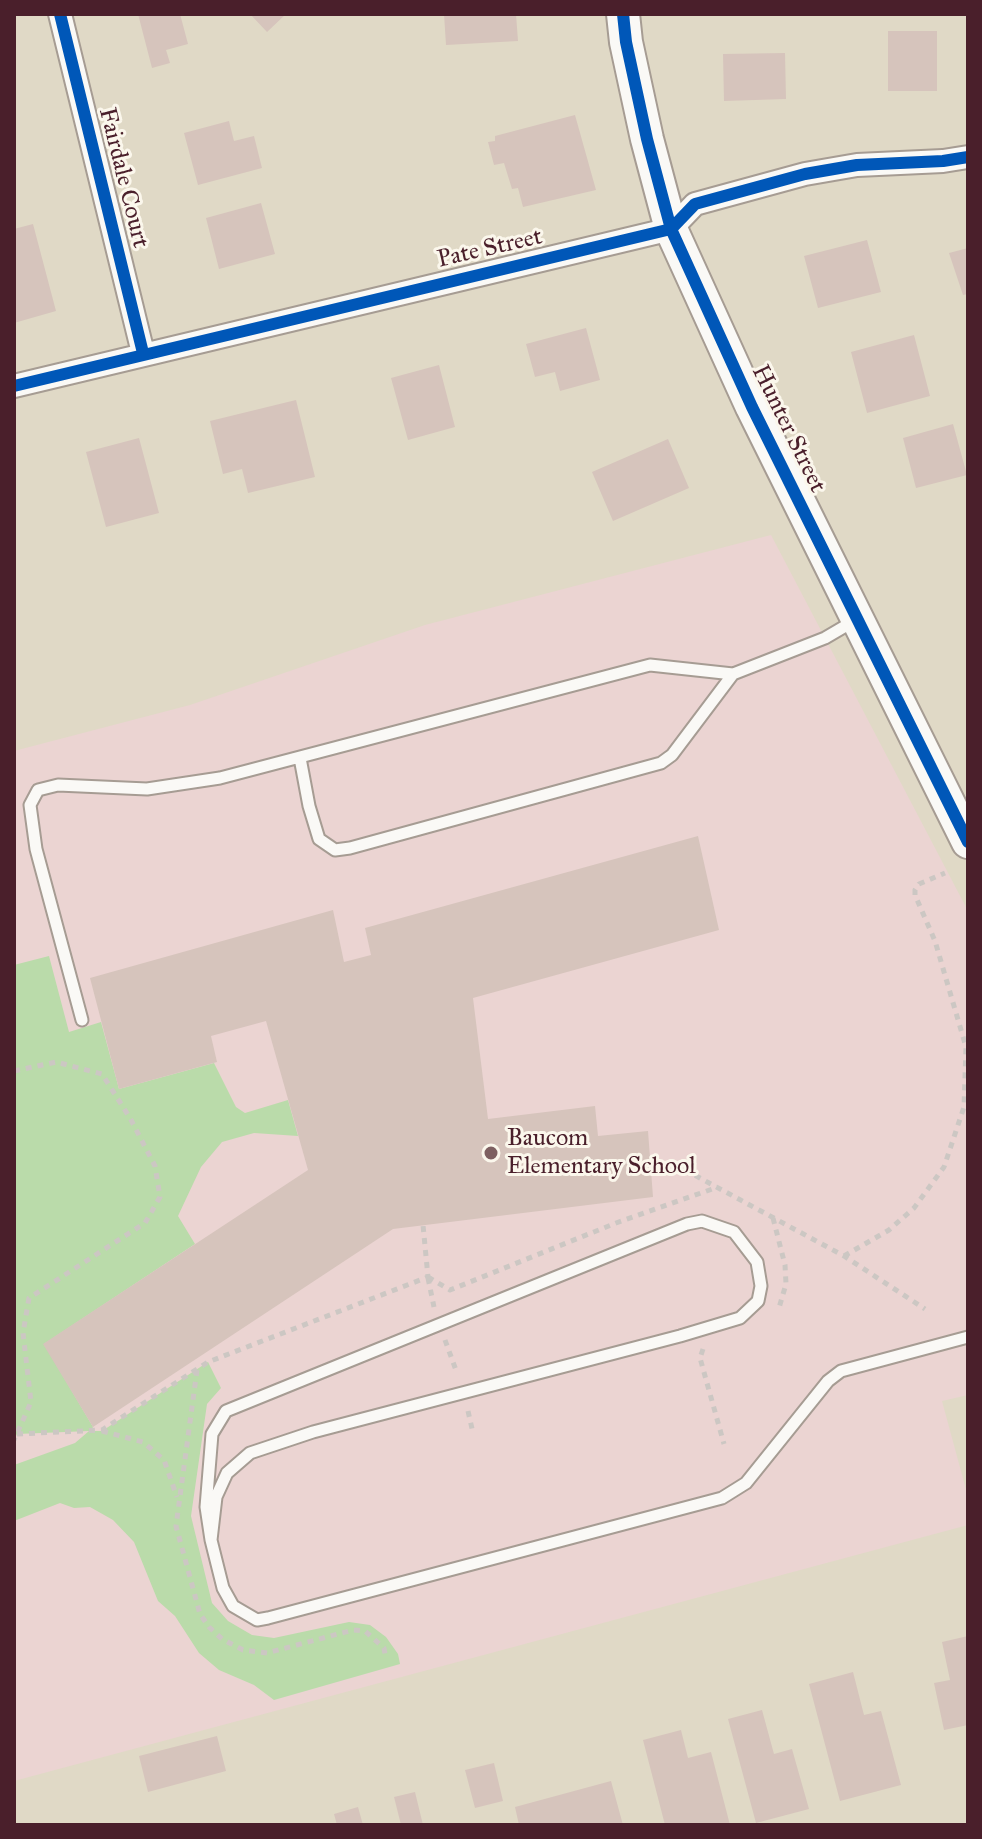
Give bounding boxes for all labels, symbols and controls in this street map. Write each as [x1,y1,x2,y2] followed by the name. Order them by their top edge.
[92,105,154,251] street label: Fairdale Court
[435,223,545,275] street label: Pate Street
[745,360,831,498] street label: Hunter Street
[507,1125,696,1181] place label: Baucom Elementary School
[482,1144,500,1162] marker: Baucom Elementary School

